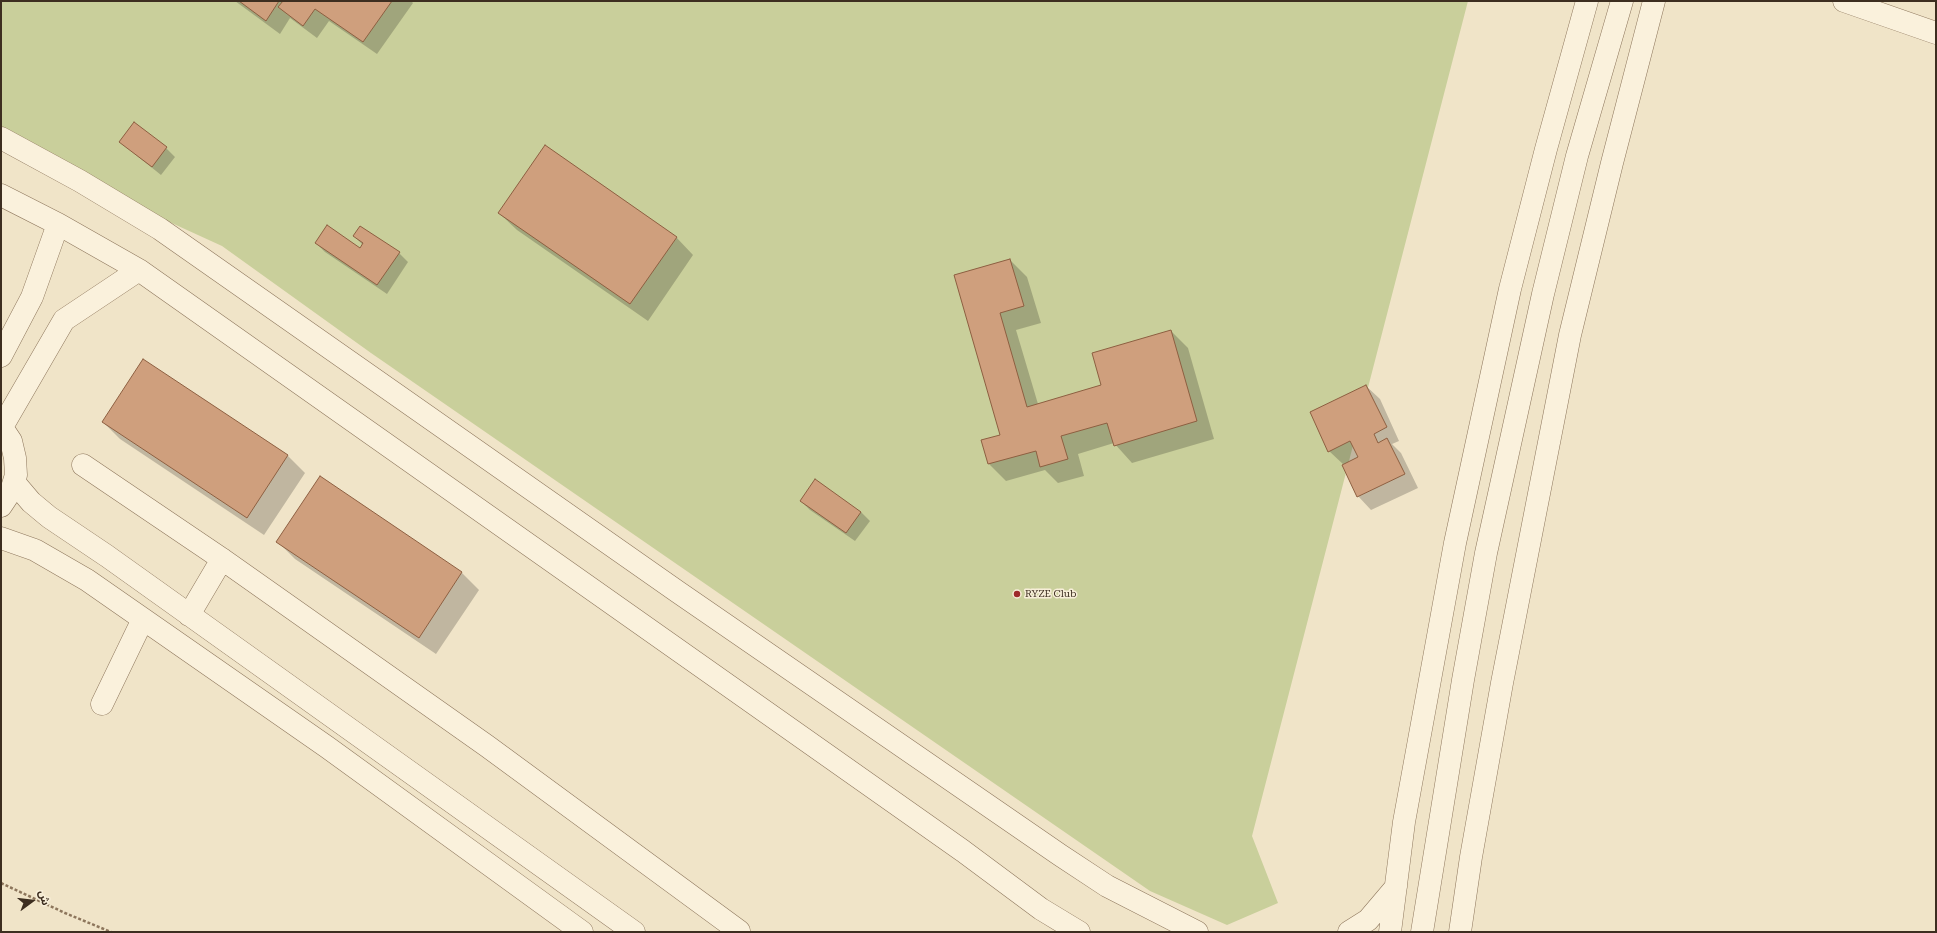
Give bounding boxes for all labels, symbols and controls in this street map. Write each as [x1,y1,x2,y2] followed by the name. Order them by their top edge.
[1025,588,1076,600] place label: RYZE Club
[1012,589,1022,599] marker: RYZE Club
[12,881,52,921] north arrow
[36,889,52,907] text: ش

